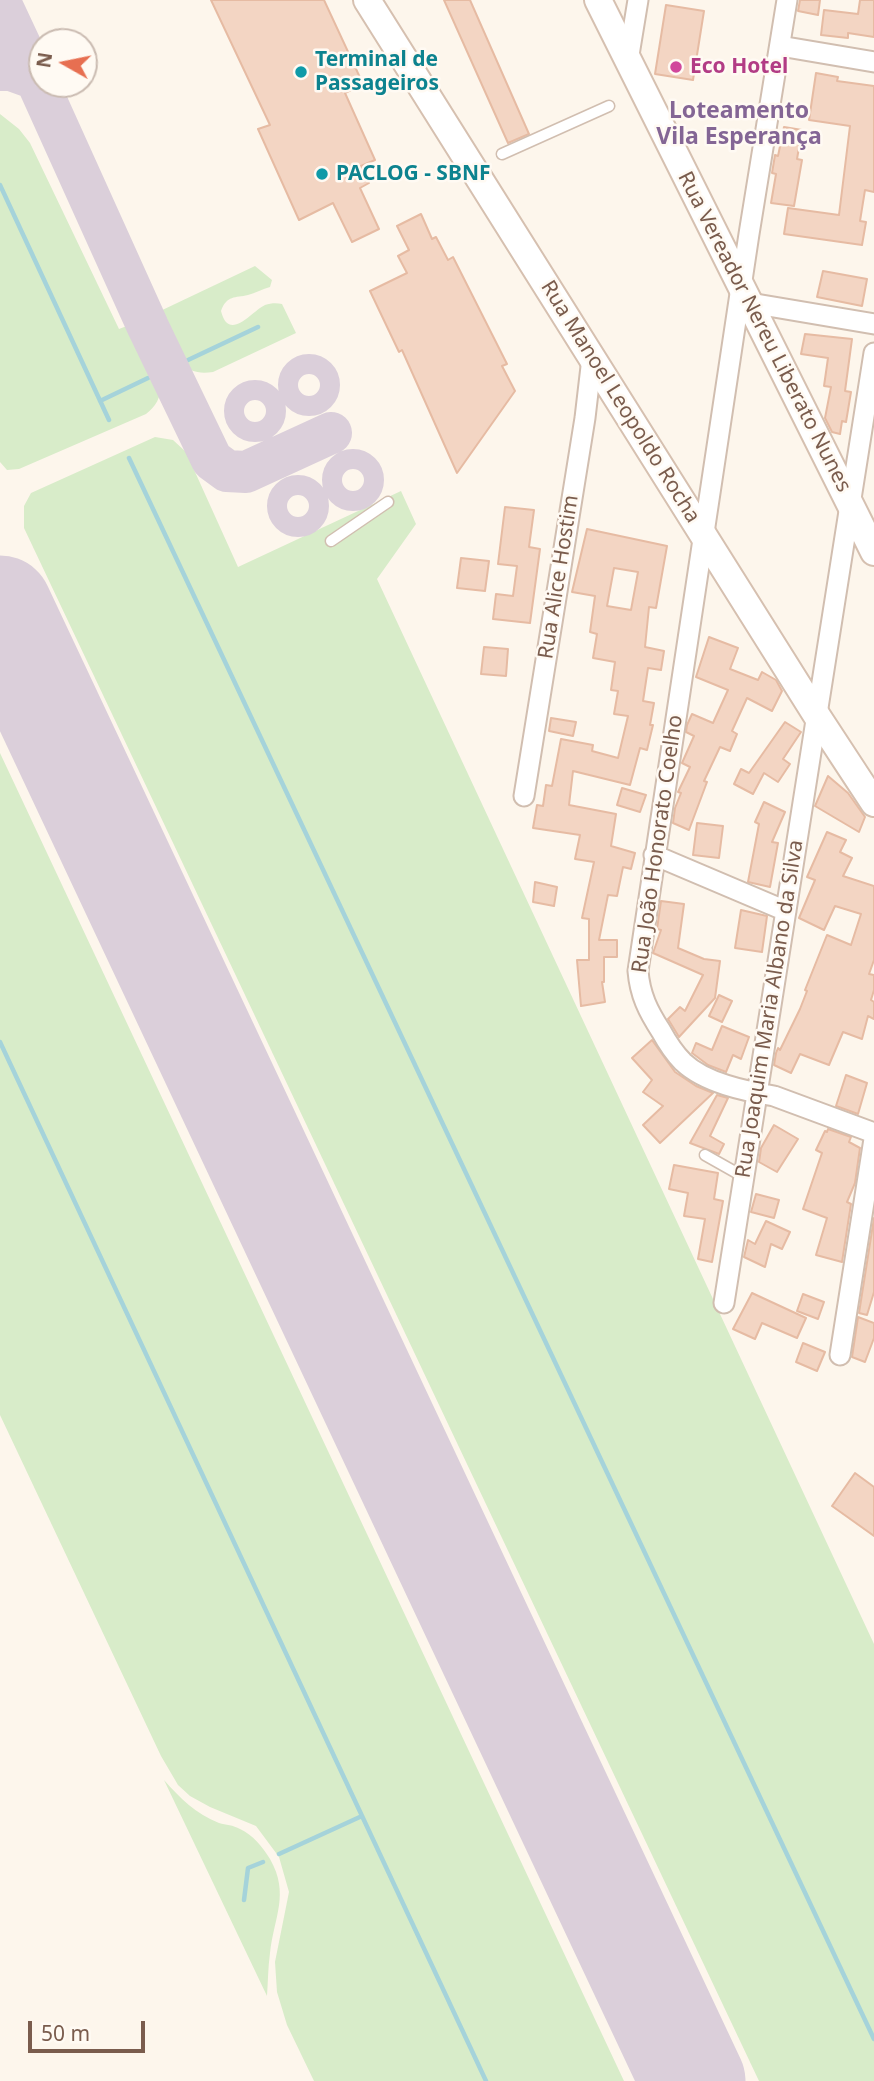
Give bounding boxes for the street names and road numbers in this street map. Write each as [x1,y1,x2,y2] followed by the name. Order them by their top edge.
[672,168,856,496] street label: Rua Vereador Nereu Liberato Nunes
[535,276,705,528] street label: Rua Manoel Leopoldo Rocha
[534,493,584,661] street label: Rua Alice Hostim
[627,713,689,975] street label: Rua João Honorato Coelho
[731,838,809,1180] street label: Rua Joaquim Maria Albano da Silva

